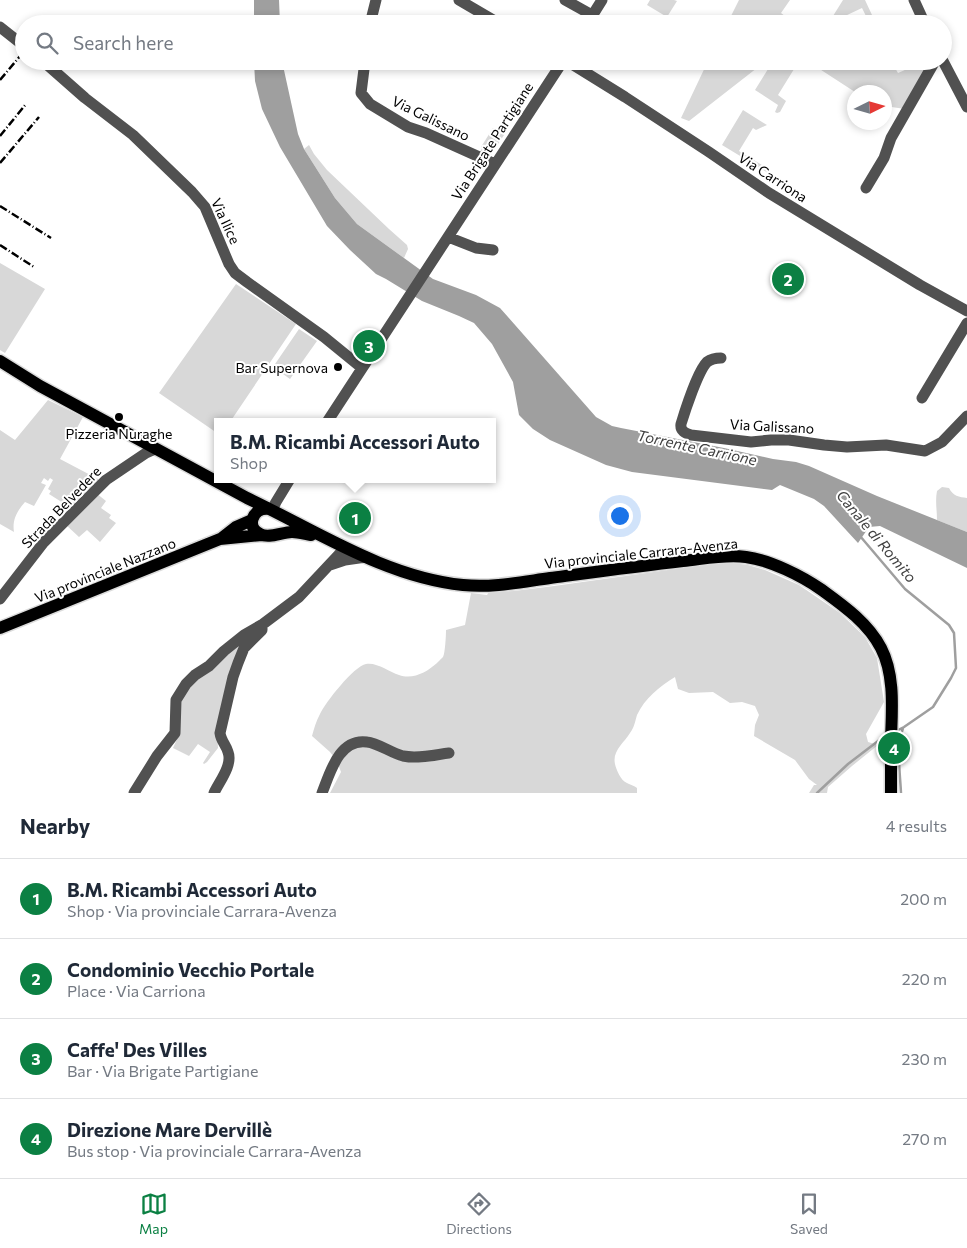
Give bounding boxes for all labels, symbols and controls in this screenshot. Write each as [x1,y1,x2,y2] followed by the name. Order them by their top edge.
[15,15,952,70] search box
[33,29,61,57] icon: search
[73,31,173,54] text: Search here
[448,79,536,203] street label: Via Brigate Partigiane
[847,85,892,130] north arrow
[389,92,473,144] street label: Via Galissano
[735,148,811,206] street label: Via Carriona
[208,195,244,247] street label: Via Ilice
[772,260,804,298] pin: 2
[353,327,385,365] pin: 3
[236,359,328,376] place label: Bar Supernova
[332,361,344,373] marker: Bar Supernova
[113,411,125,423] marker: Pizzeria Nuraghe
[729,415,815,437] street label: Via Galissano
[214,418,496,483] popup
[65,425,173,442] place label: Pizzeria Nuraghe
[636,426,759,468] water label: Torrente Carrione
[230,430,480,453] text: B.M. Ricambi Accessori Auto
[230,453,268,472] text: Shop
[18,463,104,551] street label: Strada Belvedere
[833,486,921,586] water label: Canale di Romito
[339,499,371,537] pin: 1
[607,503,633,529] your location
[32,534,178,606] street label: Via provinciale Nazzano
[543,534,739,572] street label: Via provinciale Carrara-Avenza
[878,729,910,767] pin: 4
[20,813,90,838] text: Nearby
[886,816,947,835] text: 4 results
[67,878,317,901] text: B.M. Ricambi Accessori Auto
[32,889,40,908] text: 1
[900,889,947,908] text: 200 m
[67,901,337,920] text: Shop · Via provinciale Carrara-Avenza
[67,958,314,981] text: Condominio Vecchio Portale
[31,969,41,988] text: 2
[902,969,947,988] text: 220 m
[67,981,206,1000] text: Place · Via Carriona
[67,1038,207,1061] text: Caffe' Des Villes
[31,1049,41,1068] text: 3
[902,1049,947,1068] text: 230 m
[67,1061,258,1080] text: Bar · Via Brigate Partigiane
[67,1118,272,1141] text: Direzione Mare Dervillè
[31,1129,41,1148] text: 4
[902,1129,947,1148] text: 270 m
[67,1141,362,1160] text: Bus stop · Via provinciale Carrara-Avenza
[139,1190,168,1237] tab: Map
[446,1190,512,1237] tab: Directions
[790,1190,828,1237] tab: Saved

